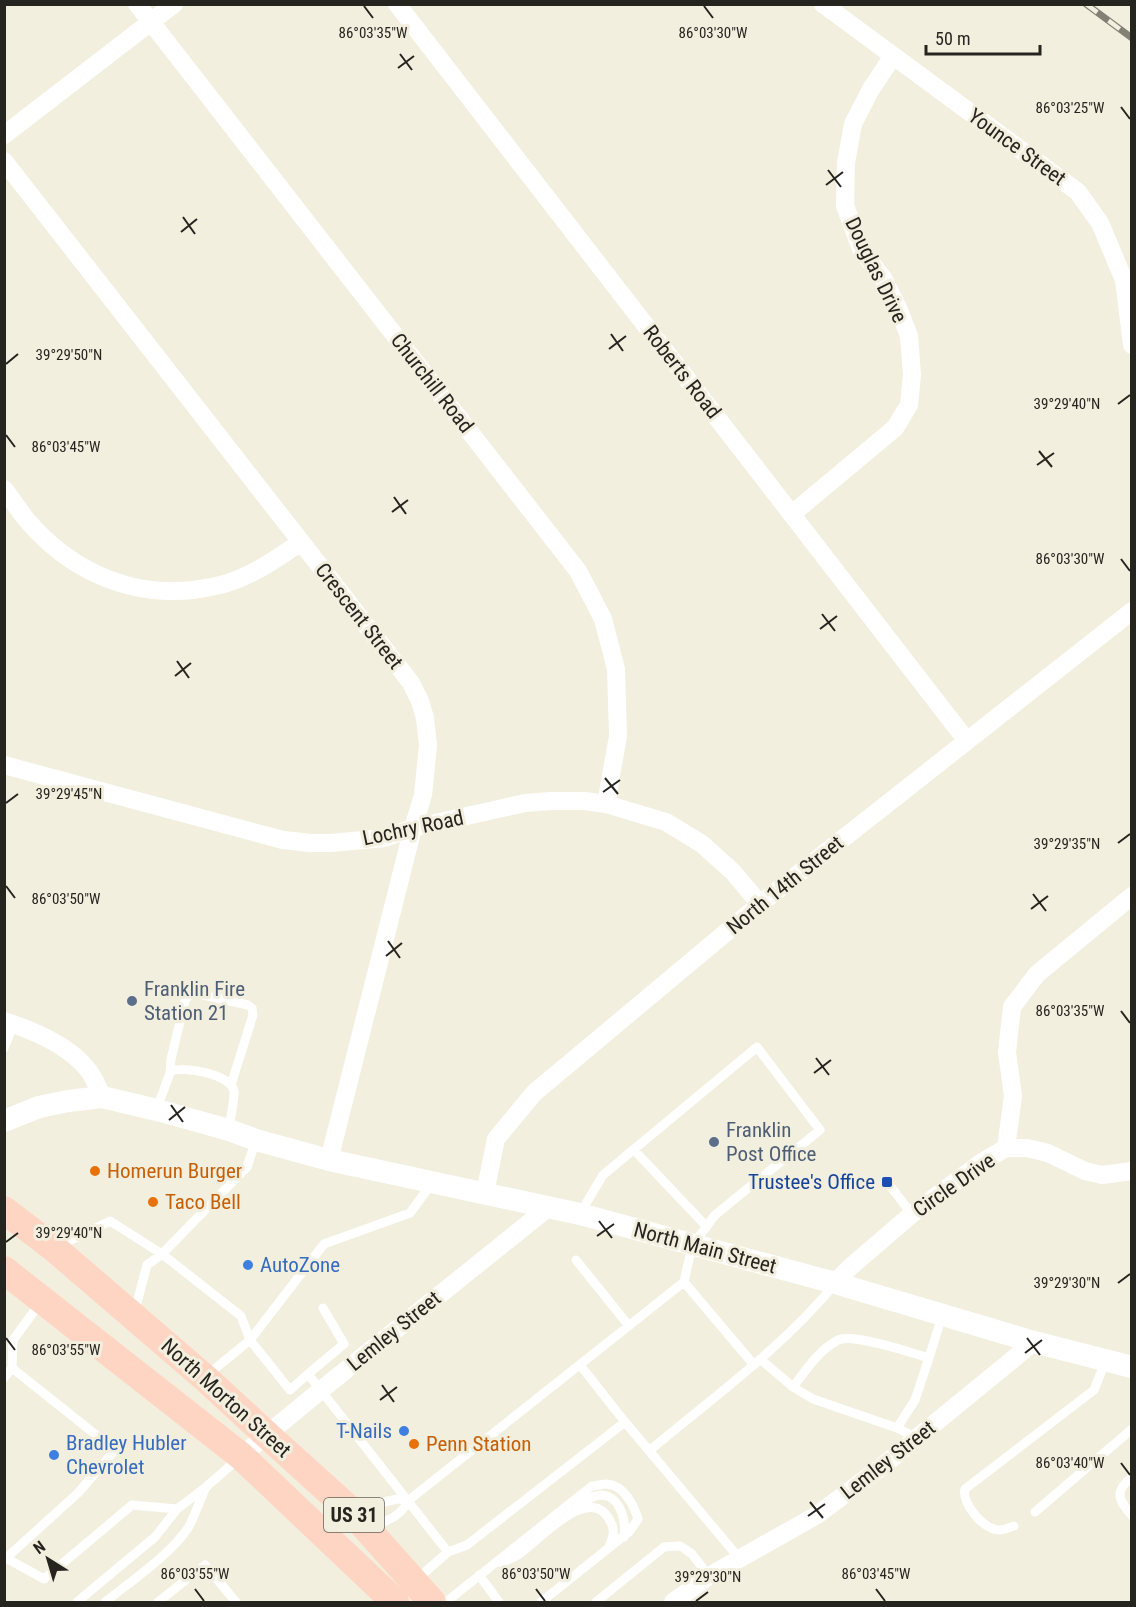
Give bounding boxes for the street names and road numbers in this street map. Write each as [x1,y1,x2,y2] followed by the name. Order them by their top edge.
[964,104,1070,190] street label: Younce Street
[840,213,912,327] street label: Douglas Drive
[638,321,726,423] street label: Roberts Road
[386,328,478,438] street label: Churchill Road
[310,558,408,674] street label: Crescent Street
[360,806,466,850] street label: Lochry Road
[722,831,848,939] street label: North 14th Street
[909,1148,1000,1222] street label: Circle Drive
[631,1217,779,1279] street label: North Main Street
[343,1286,445,1376] street label: Lemley Street
[156,1334,296,1462] street label: North Morton Street
[836,1416,940,1504] street label: Lemley Street
[324,1498,384,1532] road number: US 31

